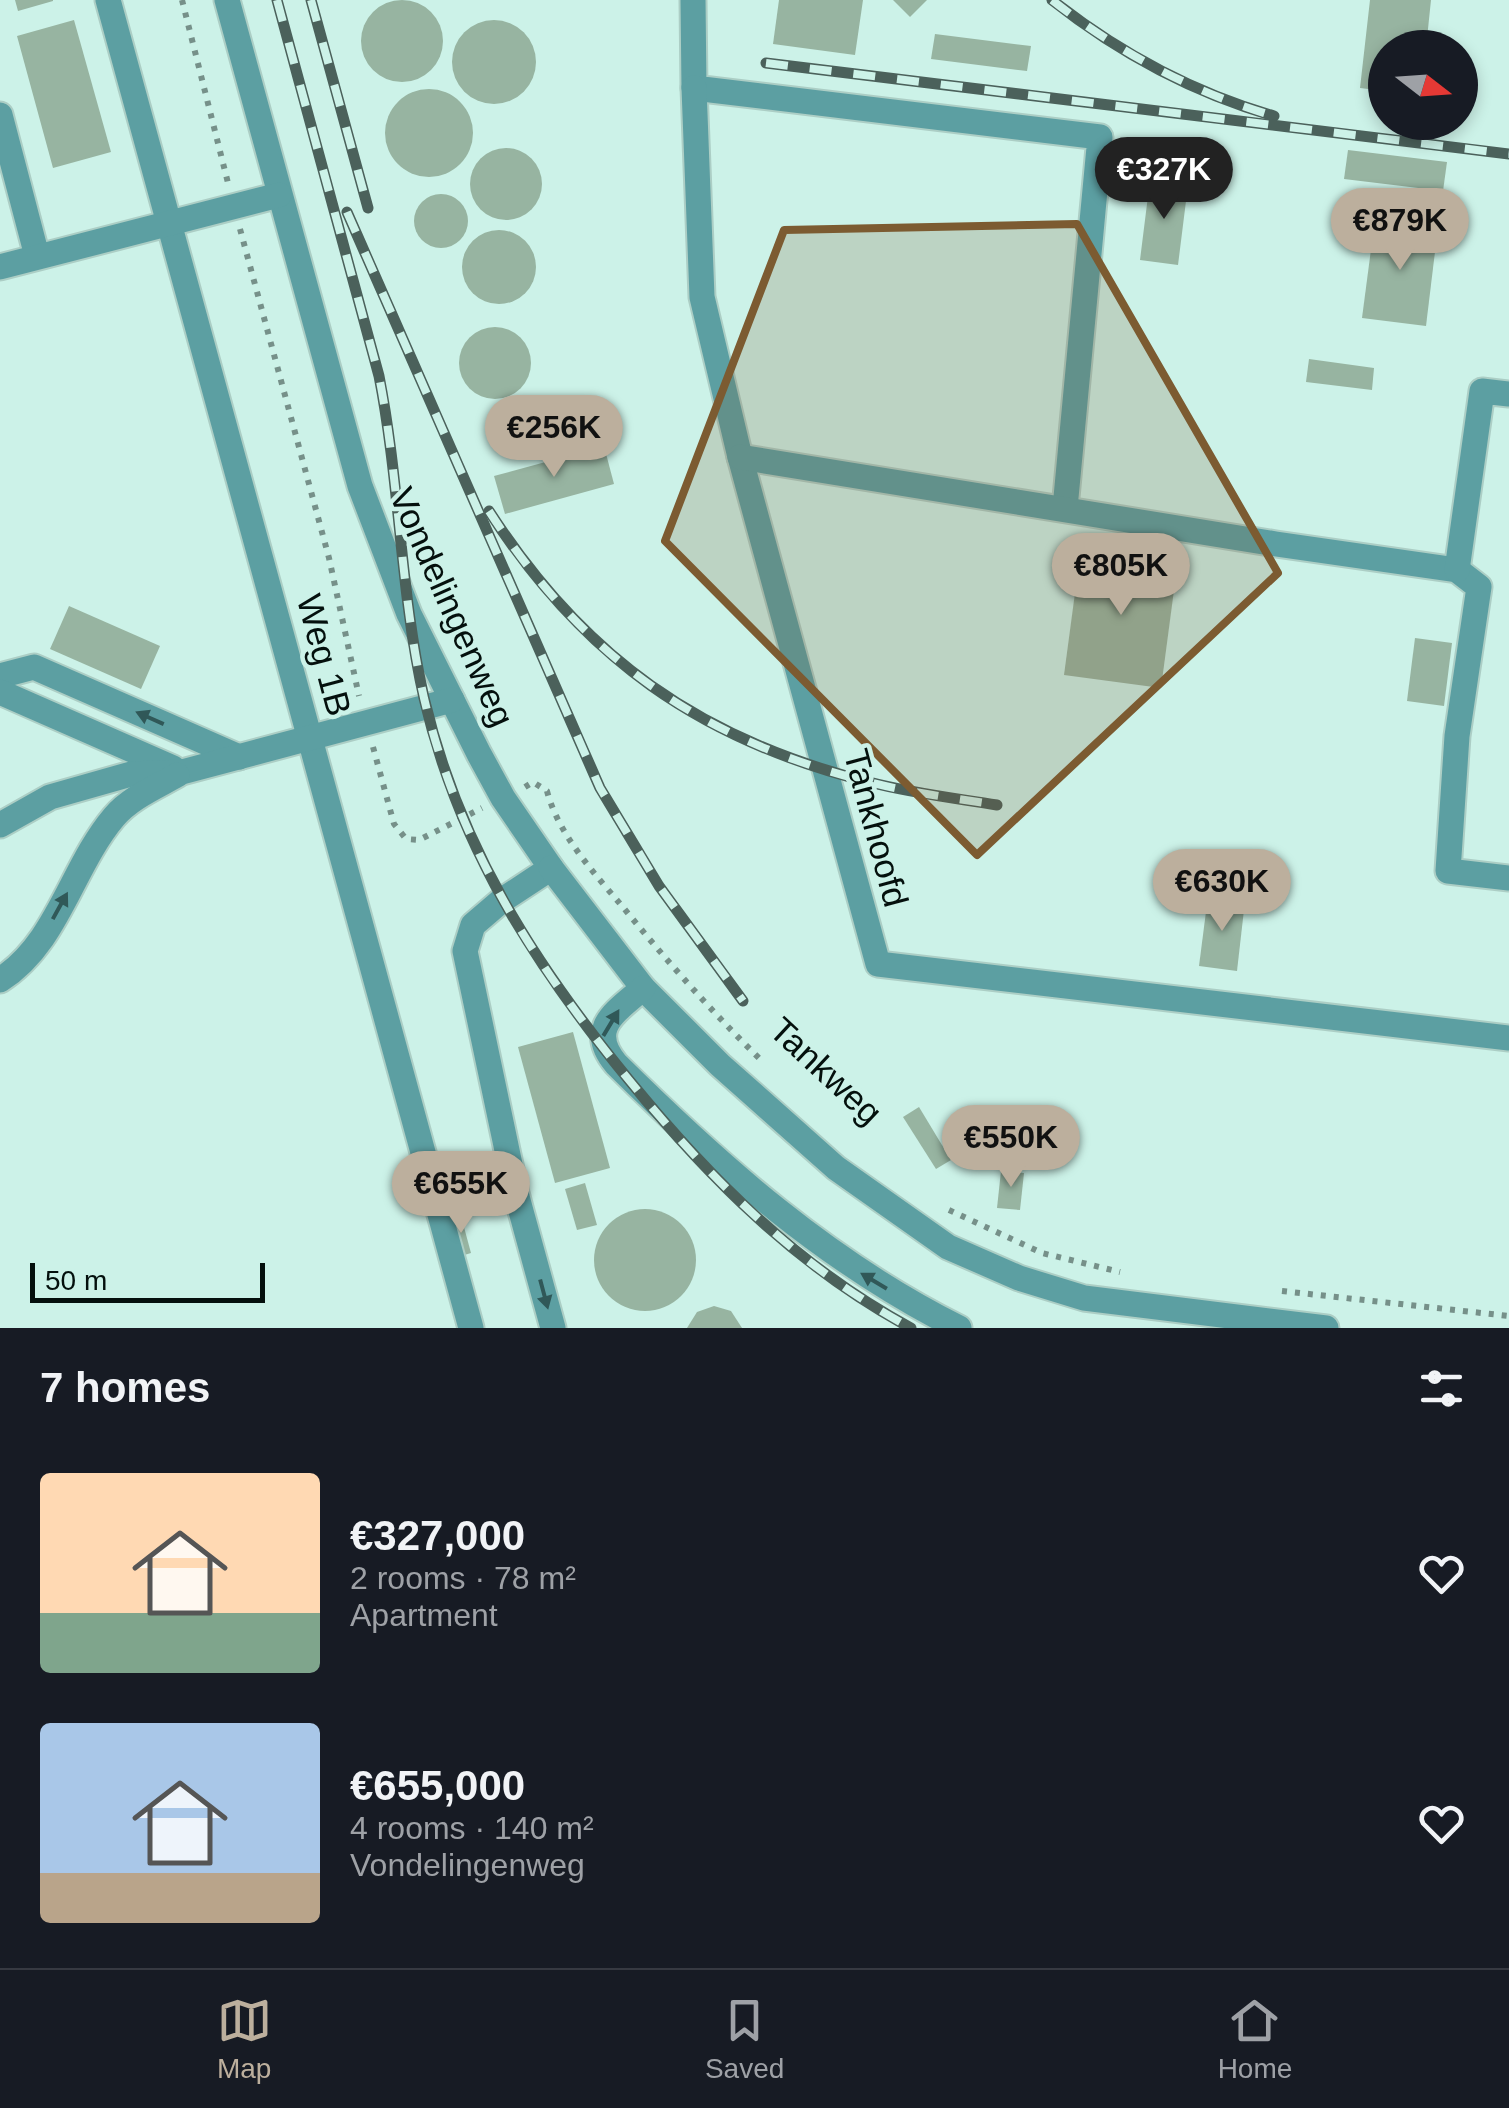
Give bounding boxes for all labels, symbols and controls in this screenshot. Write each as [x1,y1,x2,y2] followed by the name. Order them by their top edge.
[1368,30,1478,140] north arrow
[1368,30,1478,140] map controls
[1094,137,1234,222] pin: €327K
[1117,151,1211,187] text: €327K
[1330,188,1470,273] pin: €879K
[1353,202,1447,238] text: €879K
[484,395,624,480] pin: €256K
[507,409,601,445] text: €256K
[382,482,523,732] street label: Vondelingenweg
[1051,533,1191,618] pin: €805K
[1074,547,1168,583] text: €805K
[290,590,359,720] street label: Weg 1B
[135,710,165,726] one-way arrow
[837,745,916,911] street label: Tankhoofd
[1152,849,1292,934] pin: €630K
[1175,863,1269,899] text: €630K
[52,891,69,920] one-way arrow
[602,1008,620,1036] one-way arrow
[763,1009,890,1132] street label: Tankweg
[941,1105,1081,1190] pin: €550K
[964,1119,1058,1155] text: €550K
[391,1151,531,1236] pin: €655K
[414,1165,508,1201] text: €655K
[30,1258,265,1302] scale bar
[45,1265,107,1296] text: 50 m
[860,1273,888,1291] one-way arrow
[536,1279,552,1310] one-way arrow
[1414,1361,1469,1416] icon: filters
[40,1364,210,1411] text: 7 homes
[350,1512,525,1559] text: €327,000
[120,1513,240,1633] icon: home
[1414,1546,1469,1601] icon: heart
[350,1560,576,1596] text: 2 rooms · 78 m²
[350,1597,498,1633] text: Apartment
[350,1762,525,1809] text: €655,000
[120,1763,240,1883] icon: home
[1414,1796,1469,1851] icon: heart
[350,1810,594,1846] text: 4 rooms · 140 m²
[350,1847,585,1883] text: Vondelingenweg
[217,1993,272,2085] tab: Map
[705,1993,784,2085] tab: Saved
[1218,1993,1292,2085] tab: Home

